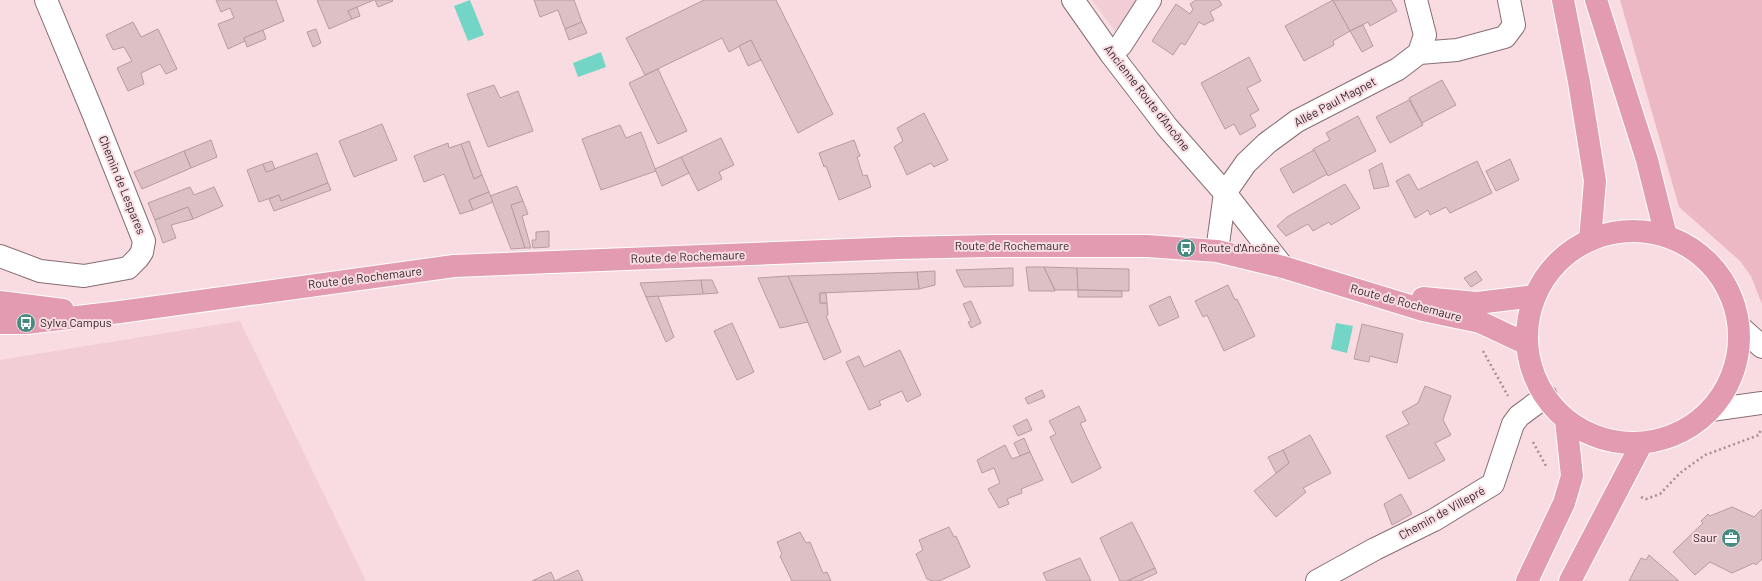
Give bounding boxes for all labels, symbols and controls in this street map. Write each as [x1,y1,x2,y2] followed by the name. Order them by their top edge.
[1102,42,1194,153] street label: Ancienne Route d'Ancône
[1291,74,1378,129] street label: Allée Paul Magnet
[97,133,149,236] street label: Chemin de Lespares
[1175,237,1197,259] bus stop icon: Route d'Ancône
[955,238,1069,252] street label: Route de Rochemaure
[1200,240,1280,254] place label: Route d'Ancône
[630,247,746,265] street label: Route de Rochemaure
[307,263,423,291] street label: Route de Rochemaure
[1349,280,1463,324] street label: Route de Rochemaure
[15,312,37,334] bus stop icon: Sylva Campus
[40,315,112,329] place label: Sylva Campus
[1396,483,1487,542] street label: Chemin de Villepré
[1720,527,1742,549] office icon: Saur
[1693,530,1718,544] place label: Saur

